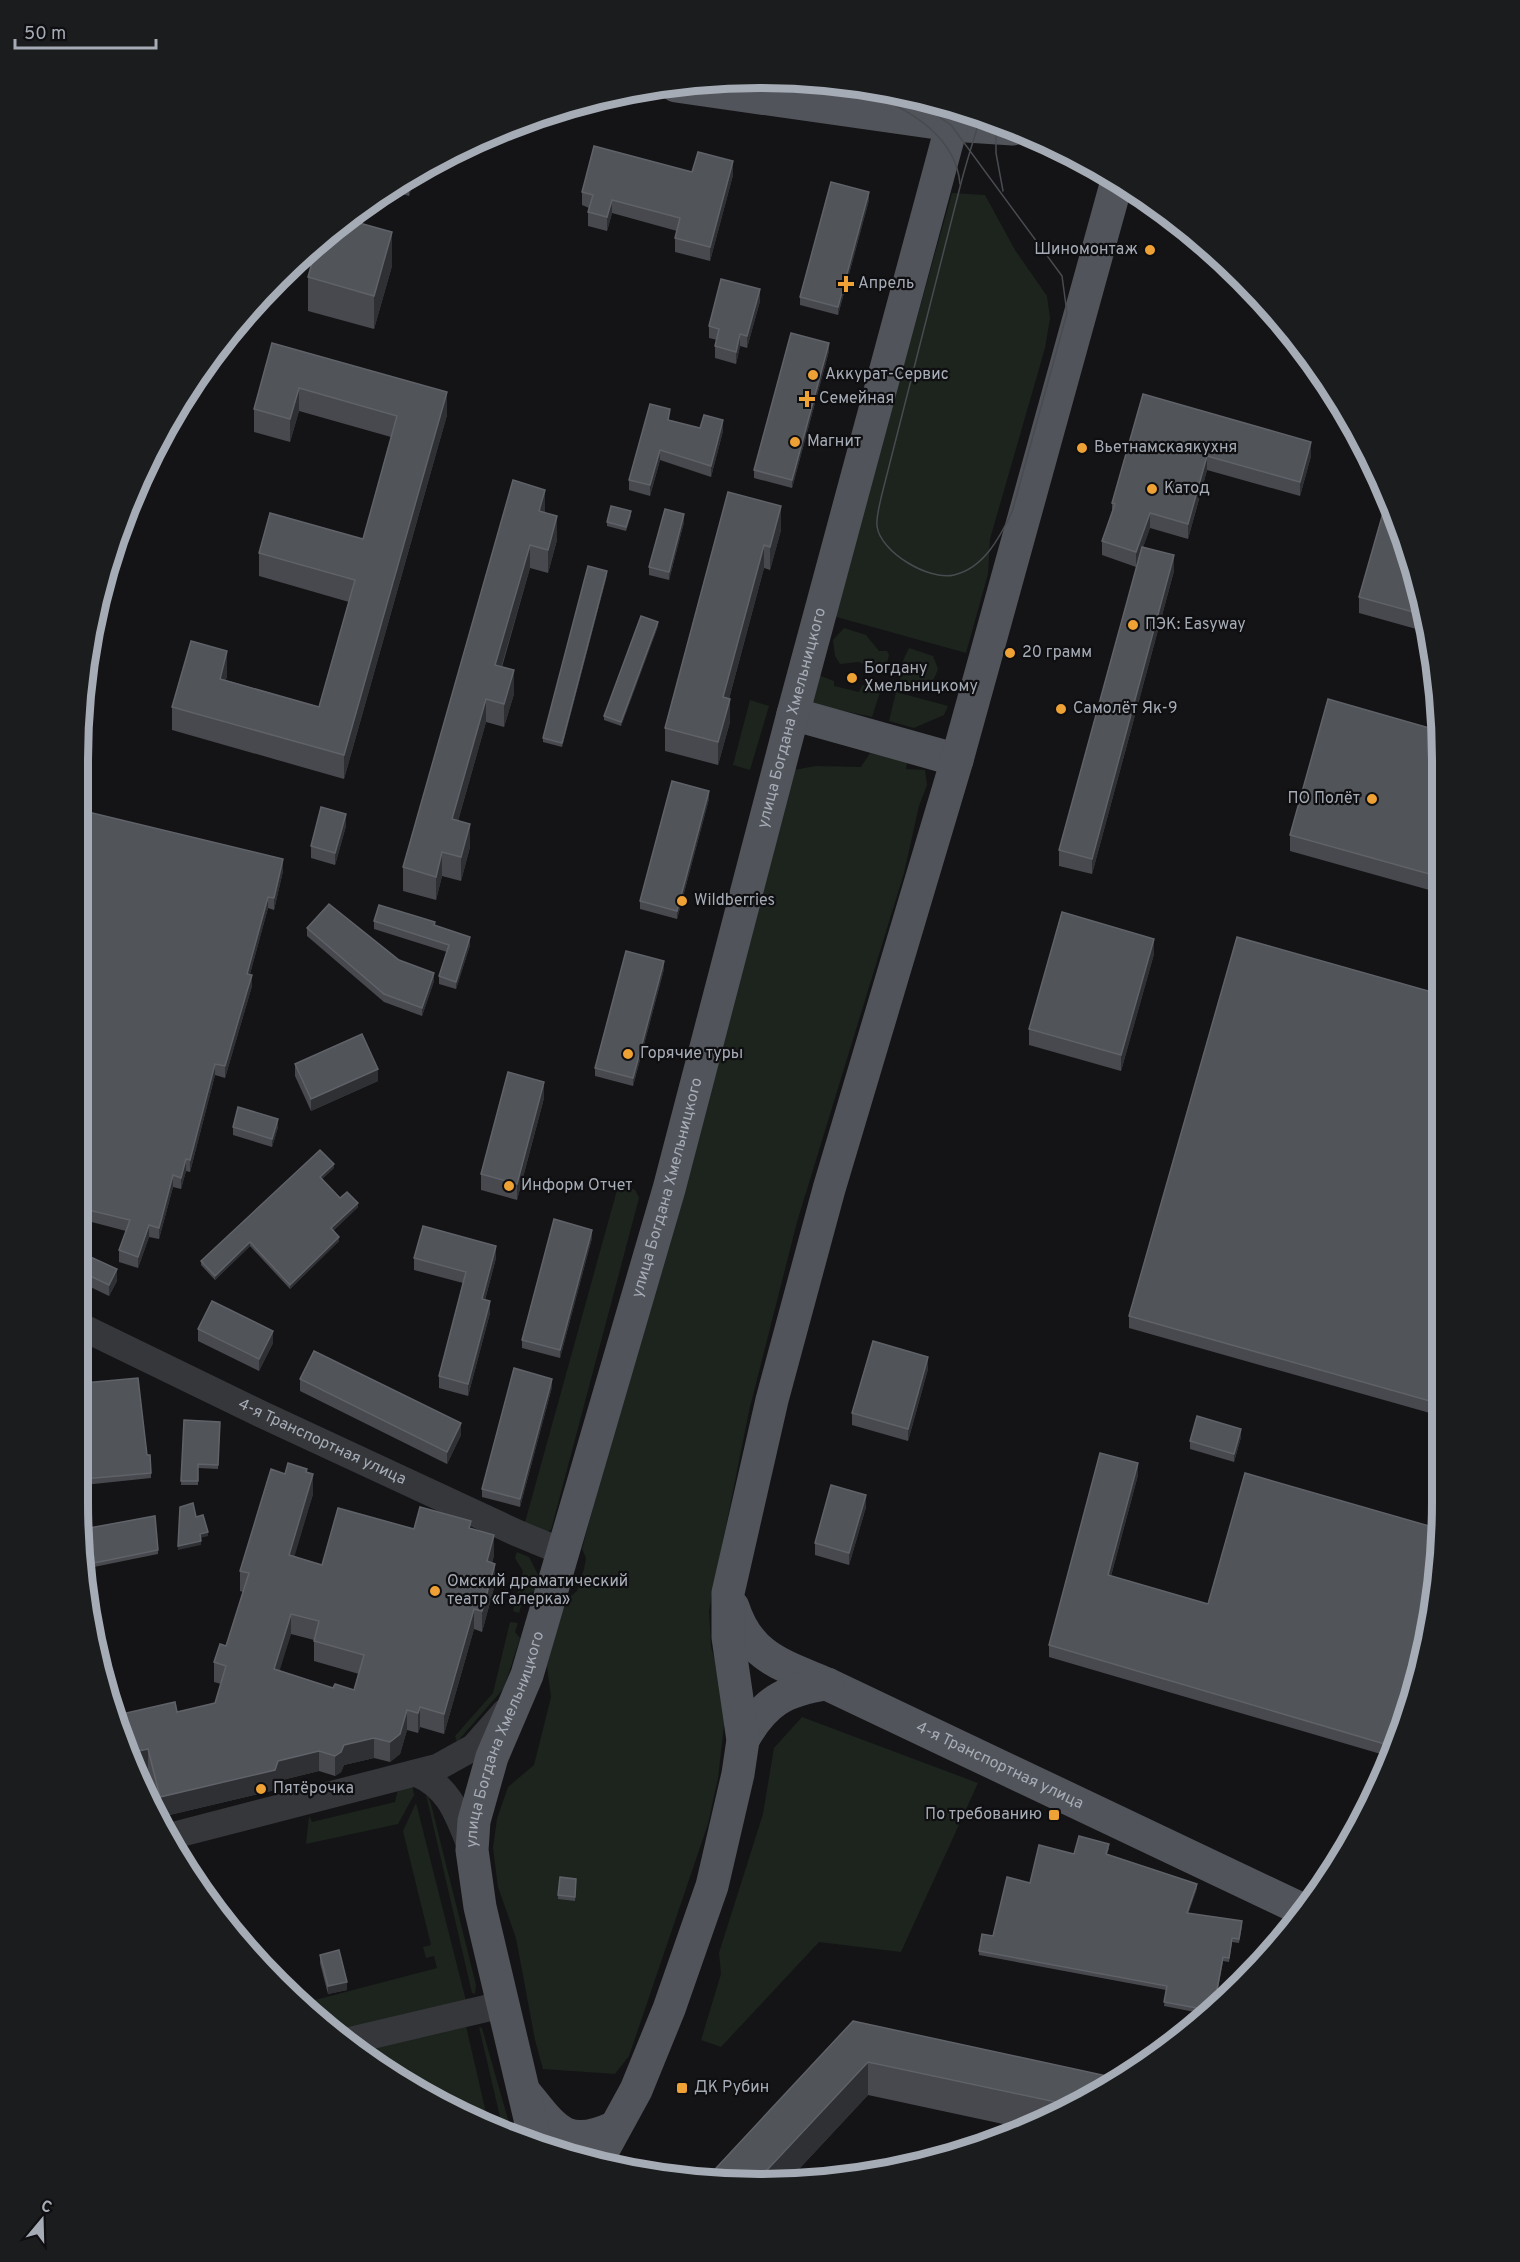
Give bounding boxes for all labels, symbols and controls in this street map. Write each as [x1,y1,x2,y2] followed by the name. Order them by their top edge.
[15,12,156,50] scale bar
[24,23,66,46] text: 50 m
[1034,240,1138,260] place label: Шиномонтаж
[1143,243,1157,257] marker: Шиномонтаж
[858,274,914,294] place label: Апрель
[839,277,853,291] marker: Апрель
[825,365,949,385] place label: Аккурат-Сервис
[806,368,820,382] marker: Аккурат-Сервис
[819,389,894,409] place label: Семейная
[800,392,814,406] marker: Семейная
[807,432,861,452] place label: Магнит
[788,435,802,449] marker: Магнит
[1094,438,1237,458] place label: Вьетнамскаякухня
[1075,441,1089,455] marker: Вьетнамскаякухня
[1164,479,1210,499] place label: Катод
[1145,482,1159,496] marker: Катод
[754,605,831,830] street label: улица Богдана Хмельницкого
[1145,615,1246,635] place label: ПЭК: Easyway
[1126,618,1140,632] marker: ПЭК: Easyway
[1022,643,1092,663] place label: 20 грамм
[1003,646,1017,660] marker: 20 грамм
[864,659,978,697] place label: Богдану Хмельницкому
[845,671,859,685] marker: Богдану Хмельницкому
[1073,699,1178,719] place label: Самолёт Як-9
[1054,702,1068,716] marker: Самолёт Як-9
[1288,789,1360,809] place label: ПО Полёт
[1365,792,1379,806] marker: ПО Полёт
[694,891,775,911] place label: Wildberries
[675,894,689,908] marker: Wildberries
[640,1044,743,1064] place label: Горячие туры
[621,1047,635,1061] marker: Горячие туры
[628,1076,708,1300] street label: улица Богдана Хмельницкого
[521,1176,633,1196] place label: Информ Отчет
[502,1179,516,1193] marker: Информ Отчет
[235,1394,409,1490] street label: 4-я Транспортная улица
[447,1572,628,1610] place label: Омский драматический театр «Галерка»
[428,1584,442,1598] marker: Омский драматический театр «Галерка»
[462,1629,549,1849] street label: улица Богдана Хмельницкого
[913,1718,1087,1814] street label: 4-я Транспортная улица
[273,1779,354,1799] place label: Пятёрочка
[254,1782,268,1796] marker: Пятёрочка
[925,1805,1042,1825] place label: По требованию
[1047,1808,1061,1822] marker: По требованию
[694,2078,769,2098] place label: ДК Рубин
[675,2081,689,2095] marker: ДК Рубин
[12,2190,72,2250] north arrow
[38,2197,54,2219] text: С

